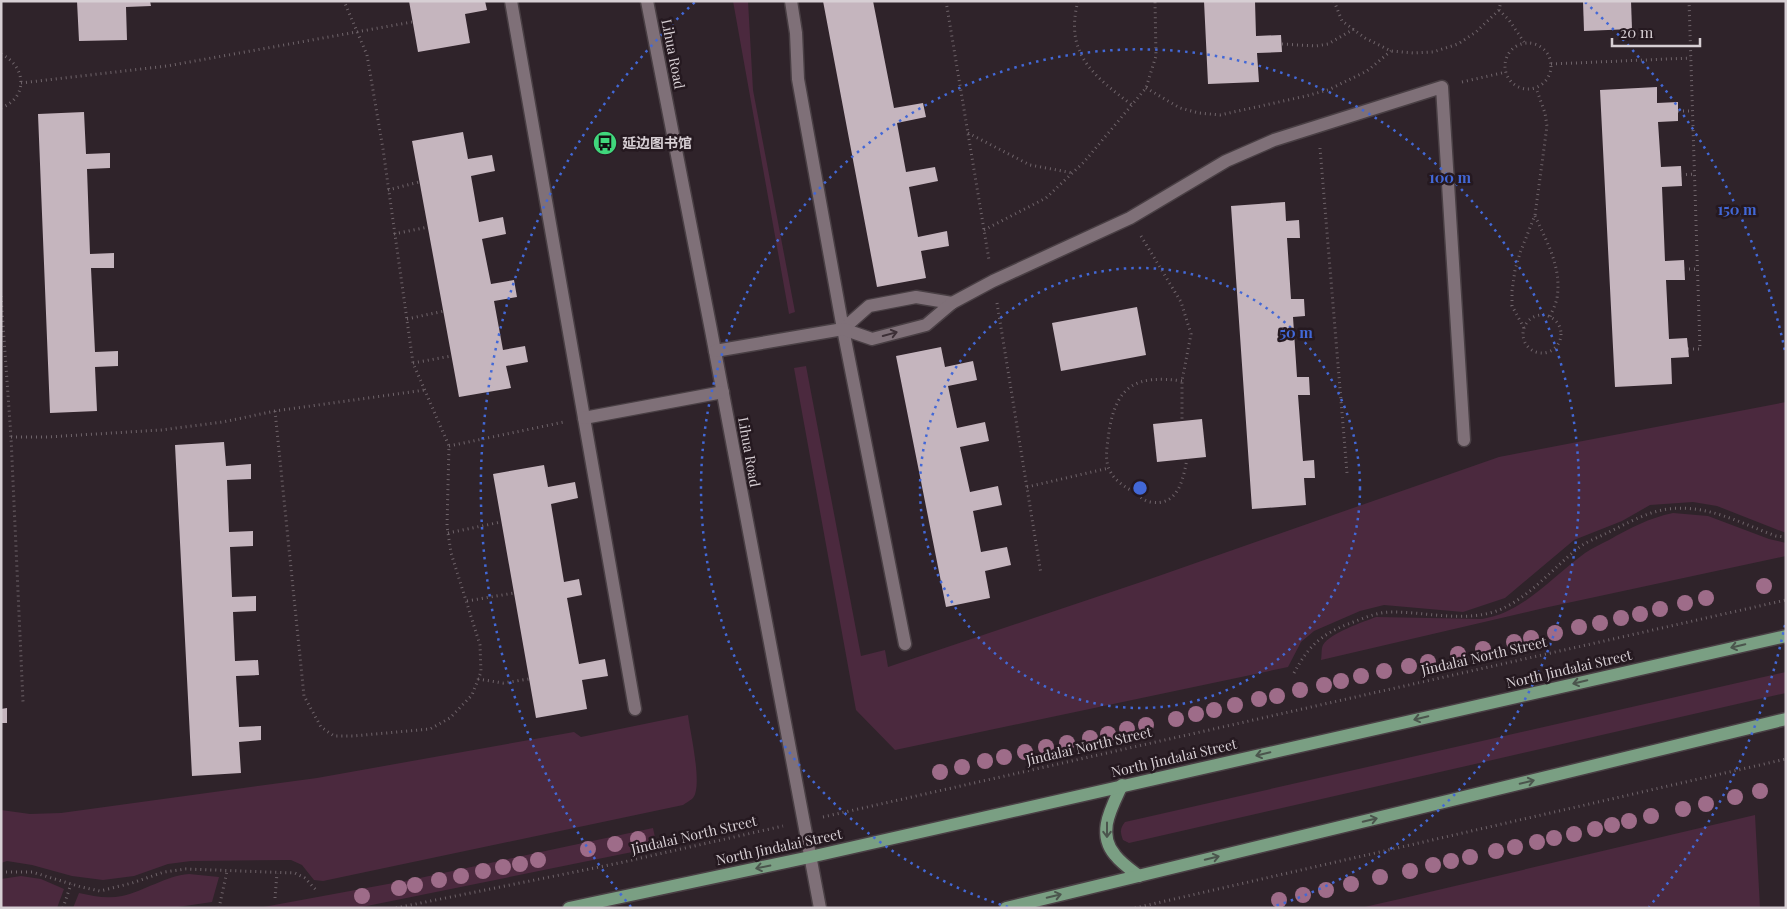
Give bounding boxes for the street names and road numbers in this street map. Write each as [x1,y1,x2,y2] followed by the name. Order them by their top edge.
[657,17,690,90] street label: Lihua Road
[734,415,765,488] street label: Lihua Road
[1418,632,1550,679] street label: Jindalai North Street
[1504,645,1635,692] street label: North Jindalai Street
[1023,722,1155,769] street label: Jindalai North Street
[1109,734,1240,781] street label: North Jindalai Street
[628,811,760,858] street label: Jindalai North Street
[714,824,845,869] street label: North Jindalai Street

